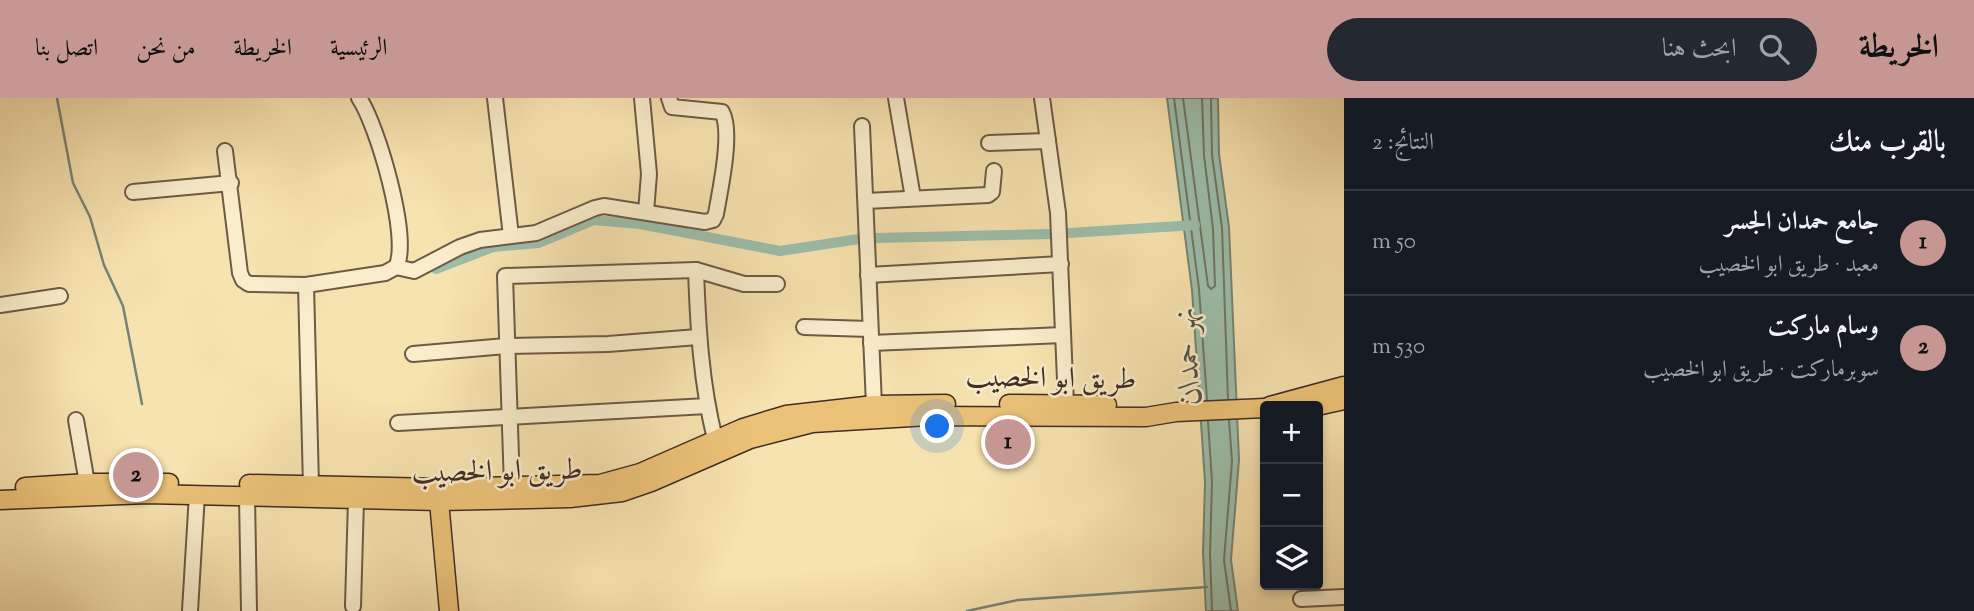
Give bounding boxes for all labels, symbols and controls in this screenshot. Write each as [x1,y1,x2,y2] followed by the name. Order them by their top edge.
[1327,18,1817,81] search box
[1859,25,1939,73] text: الخريطة
[1755,30,1793,68] icon: search
[1662,31,1737,68] text: ابحث هنا
[35,32,98,66] text: اتصل بنا
[136,32,196,66] text: من نحن
[234,32,292,66] text: الخريطة
[330,32,388,66] text: الرئيسية
[1829,122,1946,165] text: بالقرب منك
[1372,127,1434,160] text: النتائج: 2
[1725,204,1879,241] text: جامع حمدان الجسر
[1372,226,1416,259] text: 50 m
[1919,226,1927,259] text: 1
[1698,249,1879,282] text: معبد · طريق ابو الخصيب
[1163,305,1215,407] water label: نهر حمدان
[1768,309,1879,346] text: وسام ماركت
[1372,331,1425,364] text: 530 m
[1918,331,1928,364] text: 2
[1643,354,1879,387] text: سوبرماركت · طريق ابو الخصيب
[965,357,1137,402] street label: طريق ابو الخصيب
[1260,401,1323,590] map controls
[1260,401,1323,464] button: +
[920,409,954,443] your location
[985,416,1031,468] pin: 1
[113,449,159,501] pin: 2
[411,450,583,495] street label: طريق ابو الخصيب
[1260,464,1323,527] button: −
[1260,527,1323,590] button: layers

